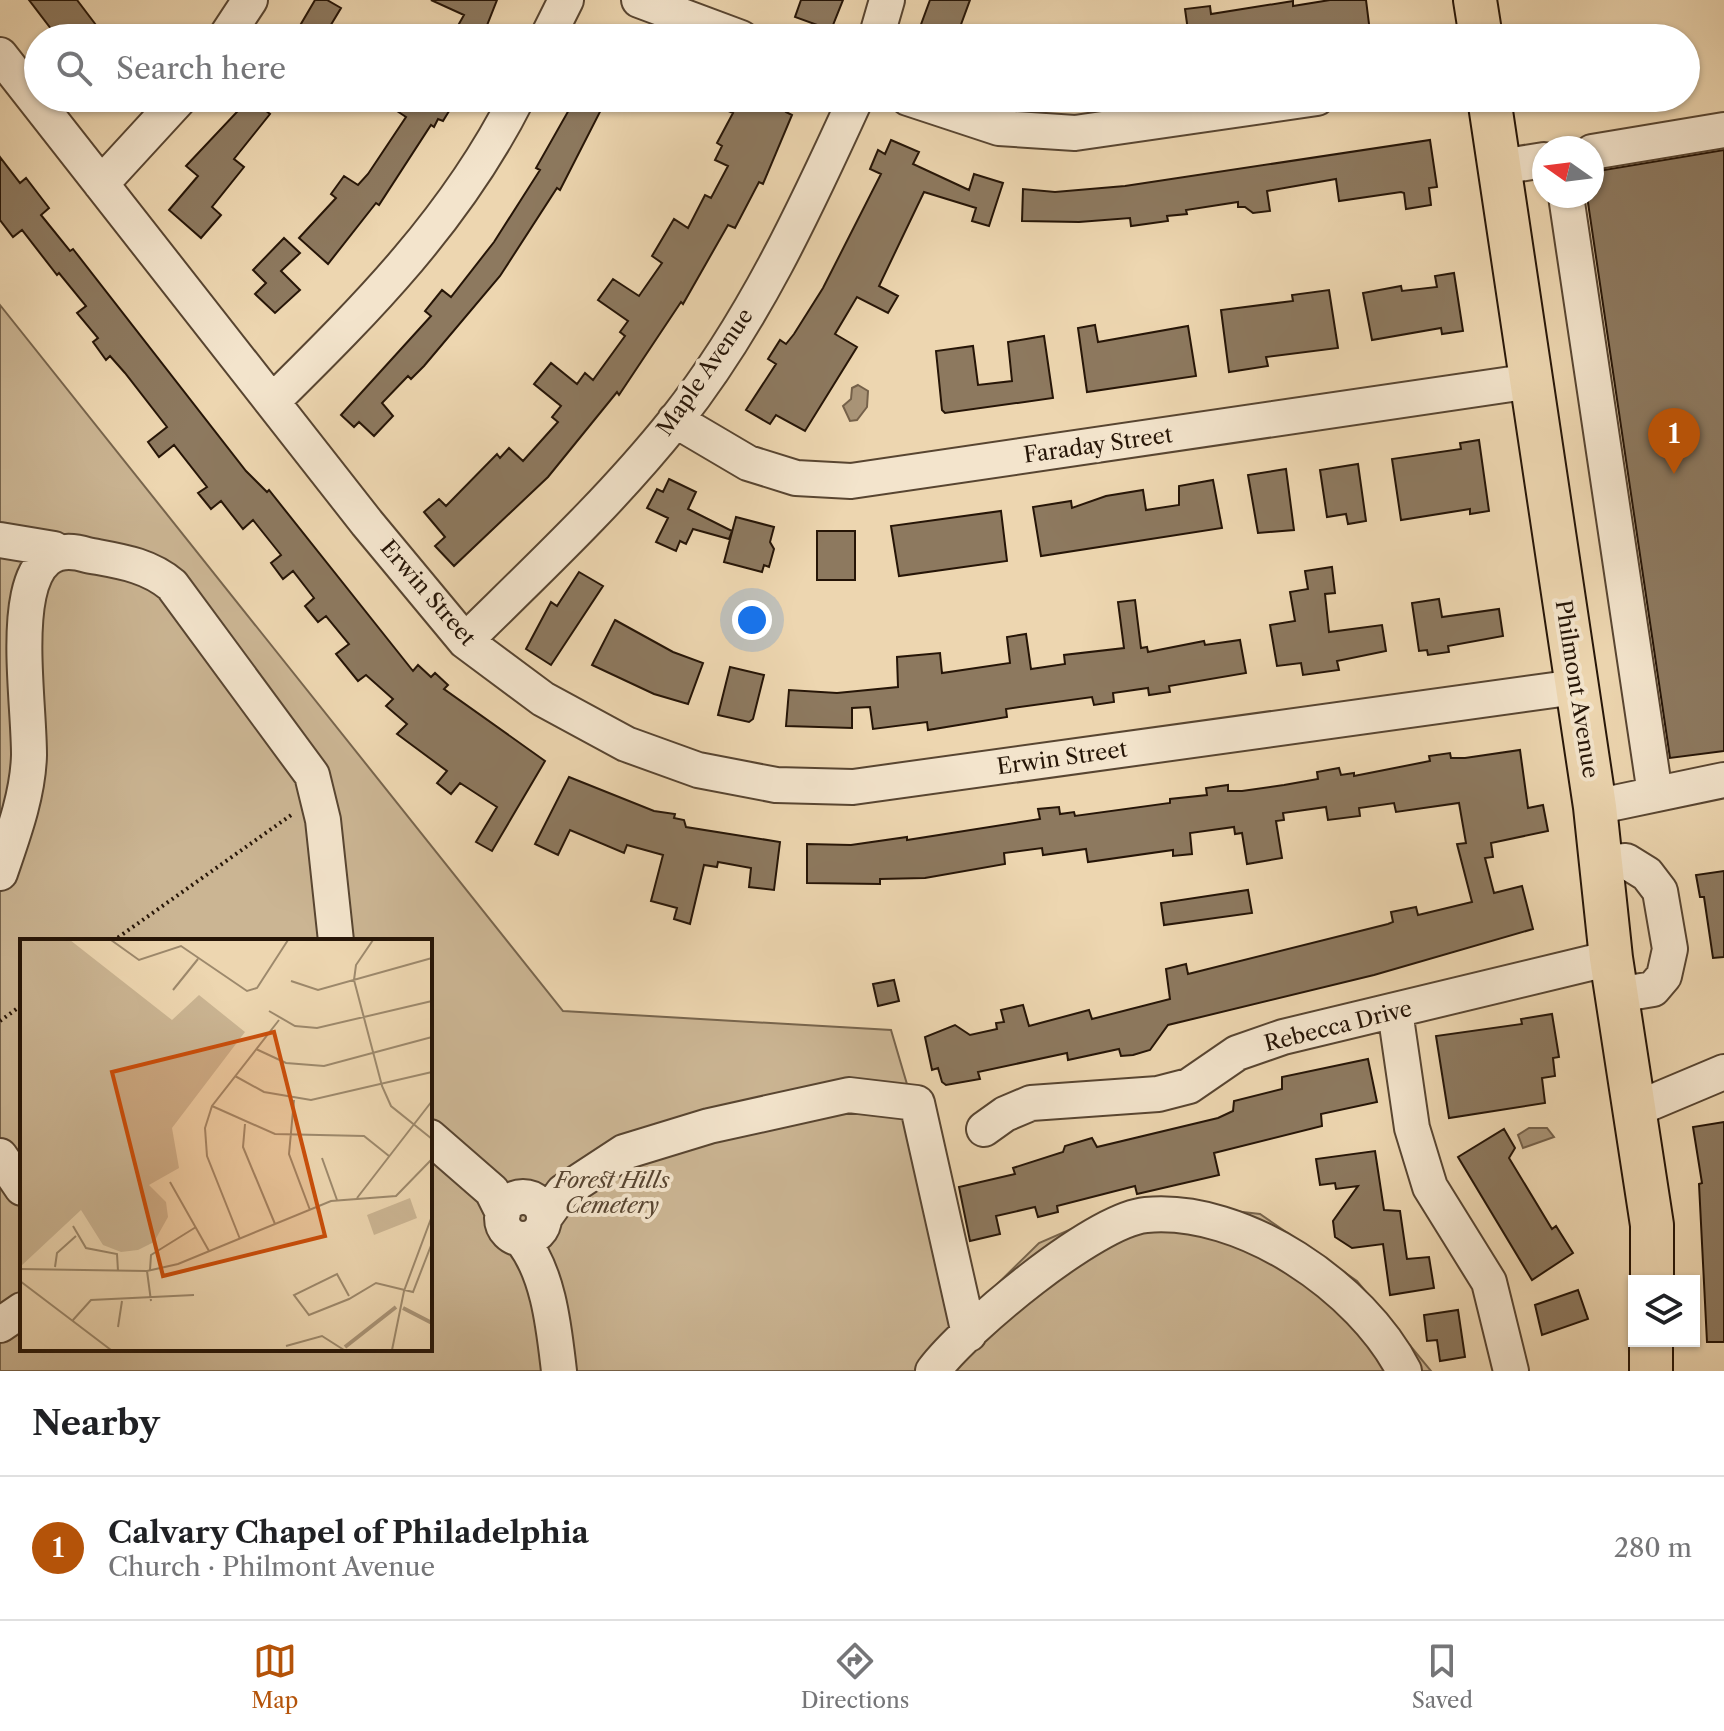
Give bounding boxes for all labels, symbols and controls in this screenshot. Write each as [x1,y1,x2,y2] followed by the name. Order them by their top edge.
[24,24,1700,112] search box
[52,46,96,90] icon: search
[116,50,286,87] text: Search here
[1532,136,1604,208] north arrow
[651,303,759,441] street label: Maple Avenue
[1648,408,1700,474] pin: 1
[1022,421,1174,469] street label: Faraday Street
[375,535,481,652] street label: Erwin Street
[1550,598,1604,780] street label: Philmont Avenue
[732,600,772,640] your location
[995,735,1129,781] street label: Erwin Street
[20,939,432,1351] inset map
[1261,995,1415,1057] street label: Rebecca Drive
[552,1167,670,1219] park label: Forest Hills Cemetery
[1628,1275,1700,1347] map controls
[1628,1275,1700,1347] button: layers
[32,1402,160,1444] text: Nearby
[108,1514,589,1551] text: Calvary Chapel of Philadelphia
[52,1532,64,1564] text: 1
[1614,1532,1692,1564] text: 280 m
[108,1551,435,1583] text: Church · Philmont Avenue
[251,1639,298,1714] tab: Map
[801,1639,909,1714] tab: Directions
[1412,1639,1473,1714] tab: Saved

